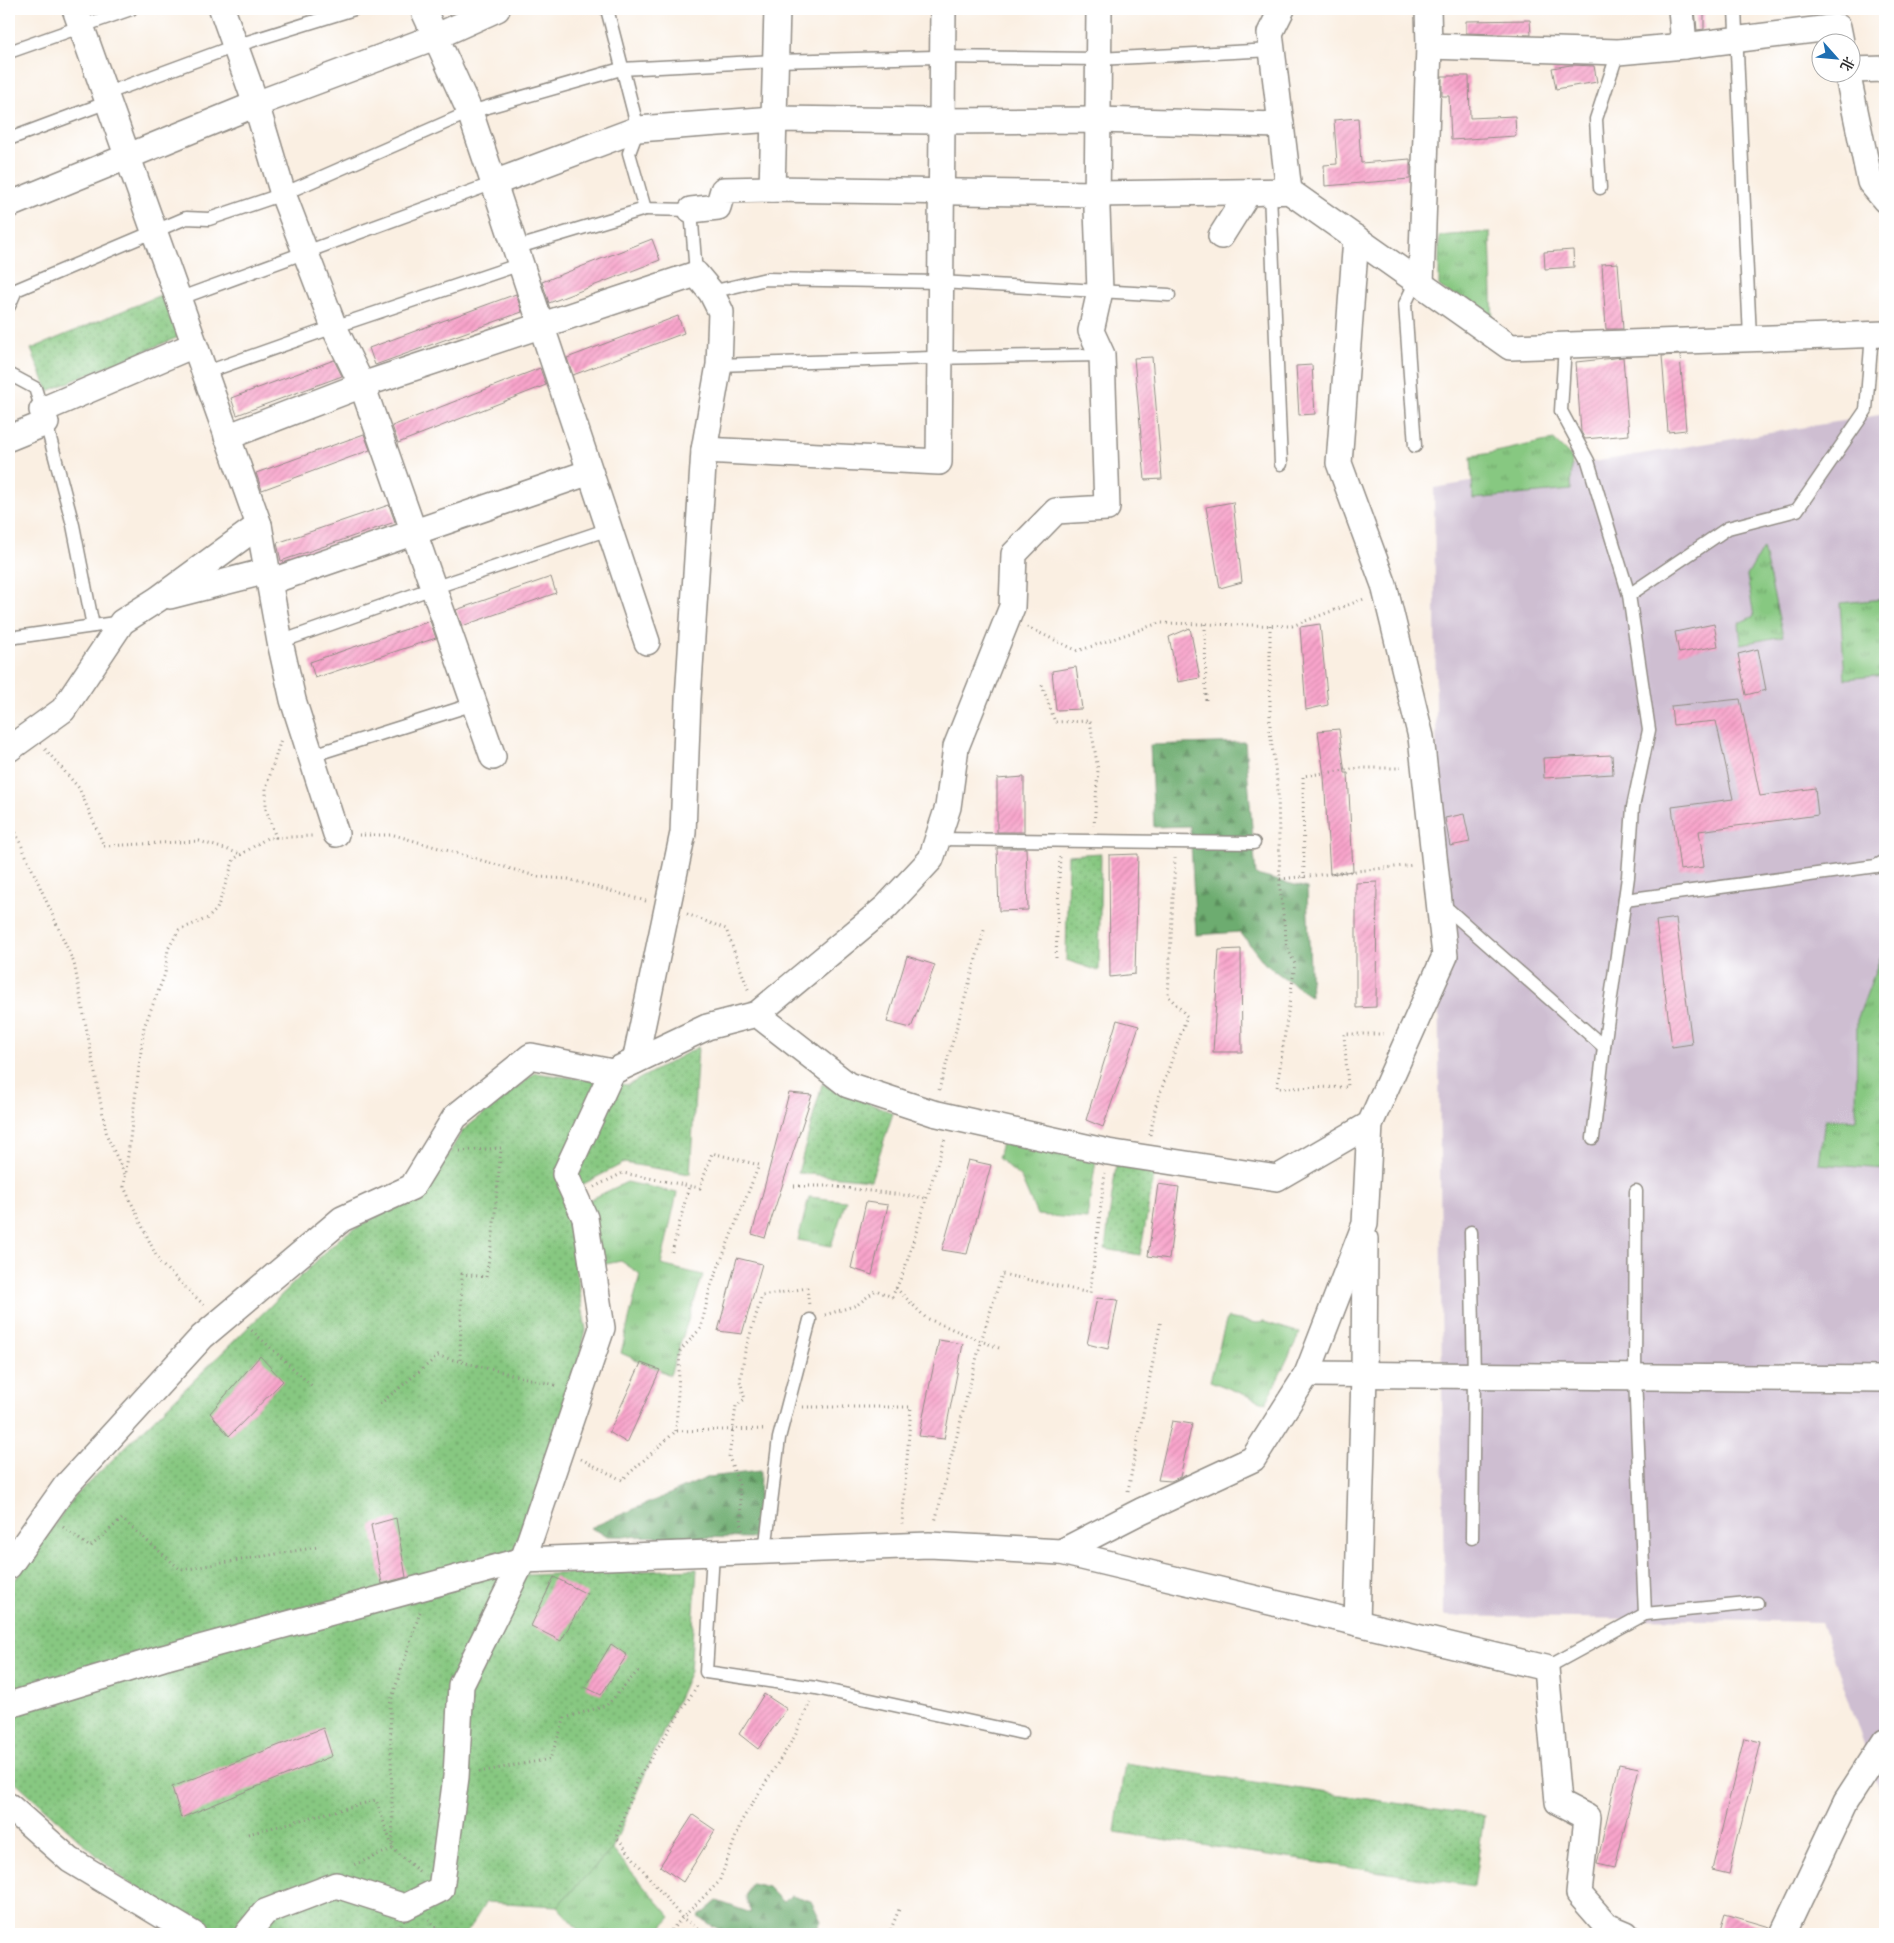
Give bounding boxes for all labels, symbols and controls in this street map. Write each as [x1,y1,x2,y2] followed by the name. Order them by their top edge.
[1812,32,1862,82] north arrow
[1836,54,1859,74] text: 北

